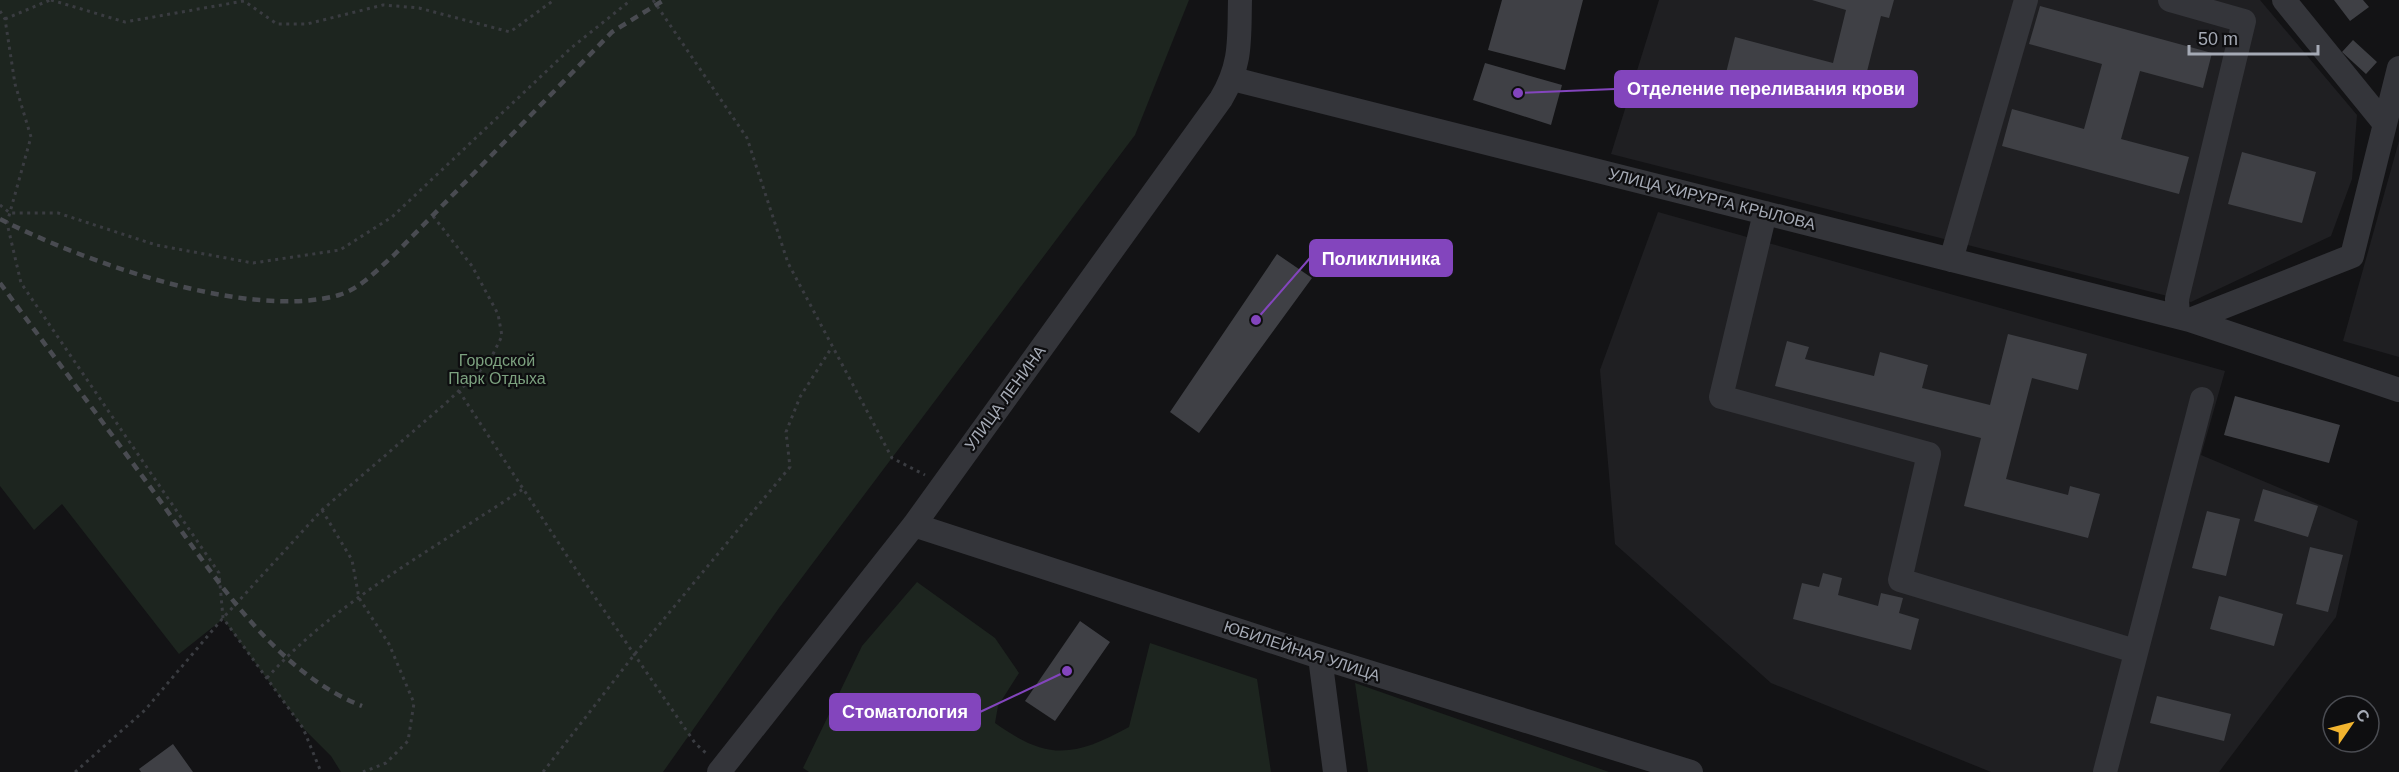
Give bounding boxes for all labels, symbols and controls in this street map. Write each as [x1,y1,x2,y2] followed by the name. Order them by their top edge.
[2189,18,2318,56] scale bar
[2198,29,2238,49] text: 50 m
[1615,71,1917,107] callout: Отделение переливания крови
[1627,79,1905,99] text: Отделение переливания крови
[1607,165,1817,233] street label: УЛИЦА ХИРУРГА КРЫЛОВА
[1310,240,1452,276] callout: Поликлиника
[1322,249,1441,269] text: Поликлиника
[961,342,1049,454] street label: УЛИЦА ЛЕНИНА
[448,352,546,387] park label: Городской Парк Отдыха
[1222,617,1383,684] street label: ЮБИЛЕЙНАЯ УЛИЦА
[830,694,980,730] callout: Стоматология
[2321,694,2381,754] north arrow
[842,702,968,722] text: Стоматология
[2353,706,2373,726] text: С

